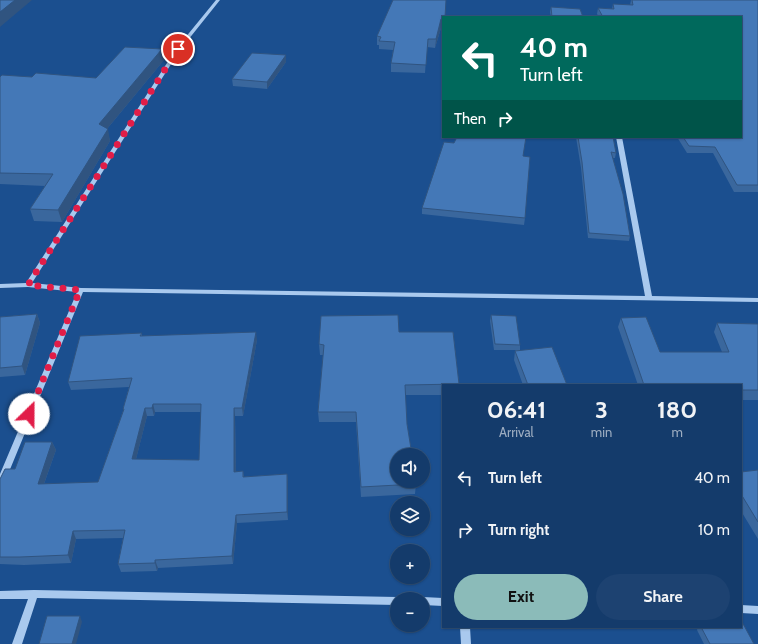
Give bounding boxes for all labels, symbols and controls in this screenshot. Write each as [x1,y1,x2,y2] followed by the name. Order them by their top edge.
[520,30,588,64] text: 40 m
[161,32,195,66] pin
[454,32,506,84] icon: left
[167,38,189,60] icon: arrive
[520,64,583,86] text: Turn left
[494,108,516,130] icon: right
[454,110,486,128] text: Then
[8,393,50,435] position arrow
[487,395,546,424] text: 06:41
[595,395,608,424] text: 3
[657,395,697,424] text: 180
[499,424,534,440] text: Arrival
[591,424,612,440] text: min
[671,424,683,440] text: m
[390,448,430,632] map controls
[390,448,430,488] button: sound
[454,467,476,489] icon: left
[488,469,542,487] text: Turn left
[694,469,730,487] text: 40 m
[390,496,430,536] button: layers
[454,519,476,541] icon: right
[488,521,549,539] text: Turn right
[698,521,730,539] text: 10 m
[390,544,430,584] button: +
[454,574,588,620] button: Exit
[596,574,730,620] button: Share
[390,592,430,632] button: −

